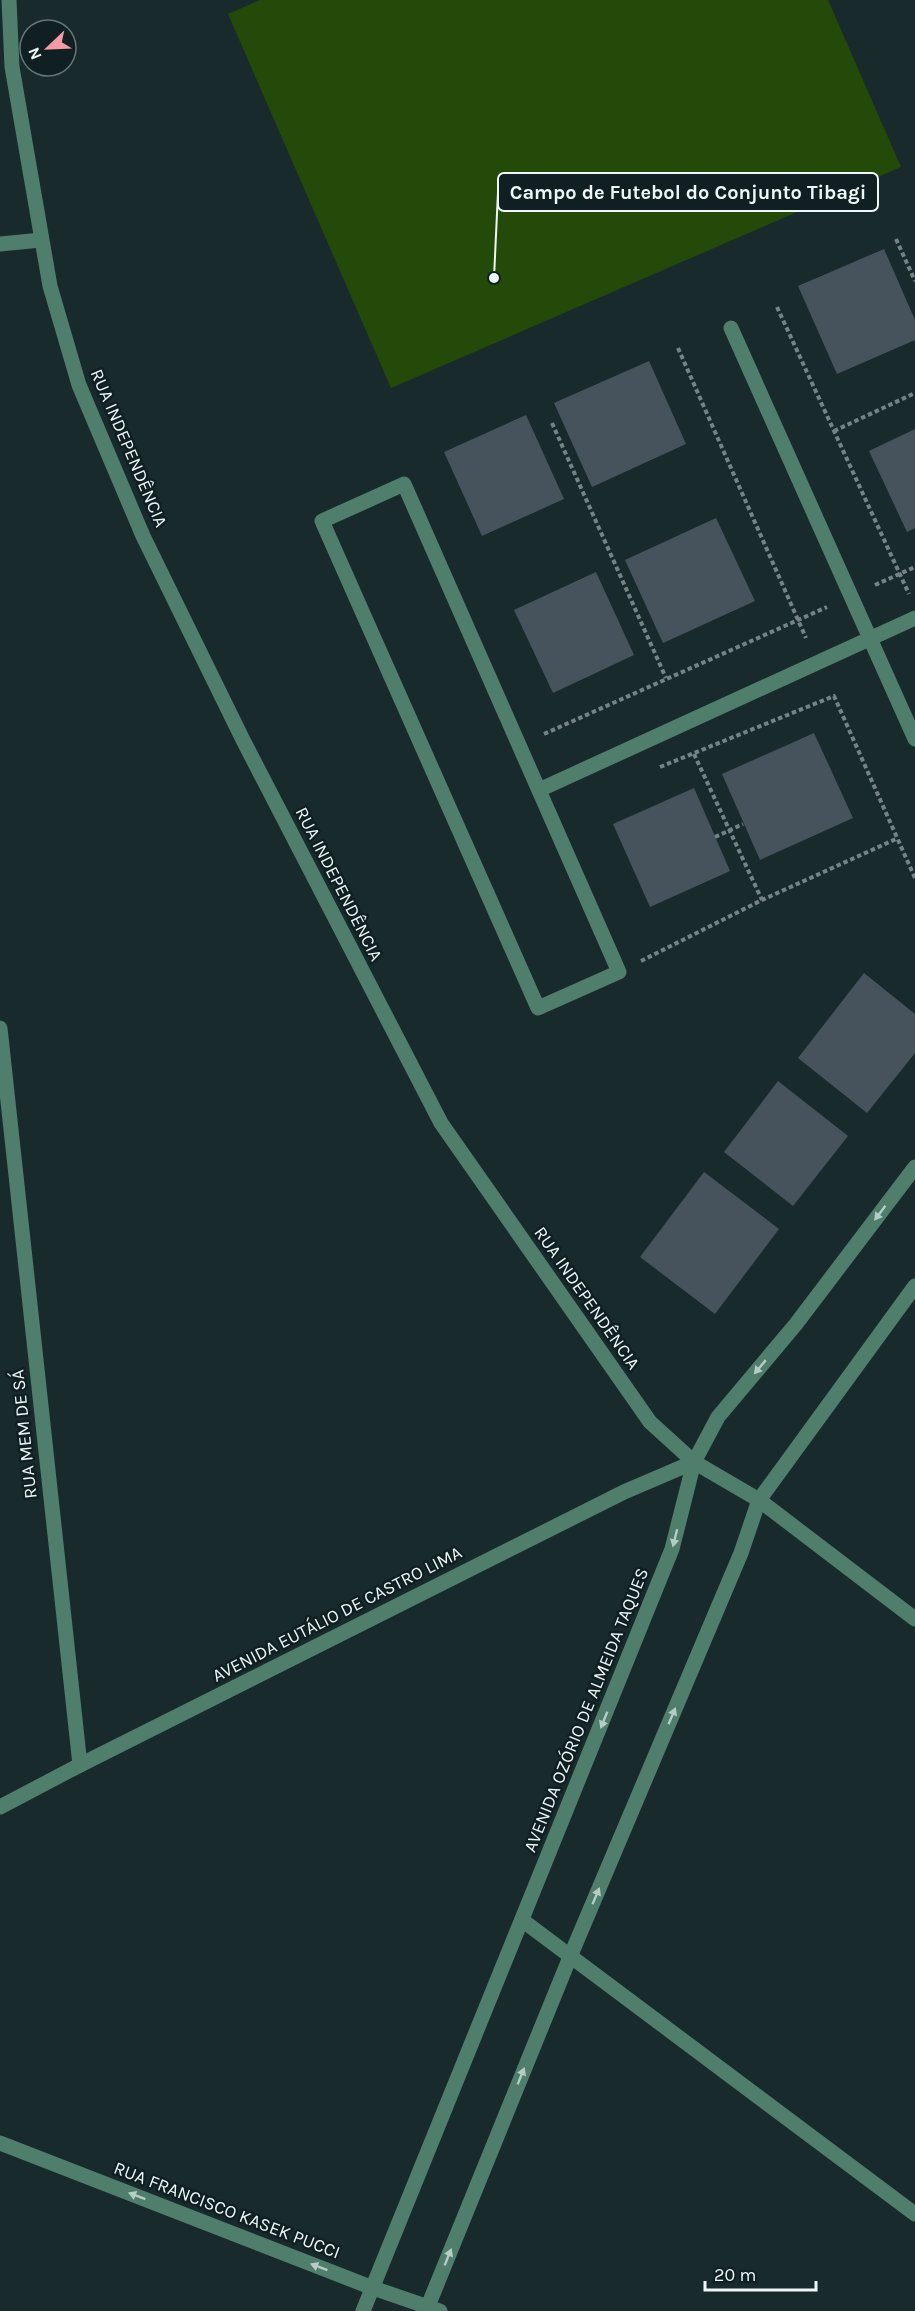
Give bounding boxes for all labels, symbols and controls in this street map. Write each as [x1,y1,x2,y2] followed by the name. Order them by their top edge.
[18,18,78,78] north arrow
[24,45,46,63] text: N
[498,173,878,211] callout: Campo de Futebol do Conjunto Tibagi
[510,181,866,204] text: Campo de Futebol do Conjunto Tibagi
[86,366,172,530] street label: RUA INDEPENDÊNCIA
[291,803,387,965] street label: RUA INDEPENDÊNCIA
[874,1206,886,1221] one-way arrow
[529,1222,645,1374] street label: RUA INDEPENDÊNCIA
[754,1359,767,1374] one-way arrow
[5,1368,42,1500] street label: RUA MEM DE SÁ
[669,1529,679,1548] one-way arrow
[208,1540,466,1687] street label: AVENIDA EUTÁLIO DE CASTRO LIMA
[518,1564,653,1855] street label: AVENIDA OZÓRIO DE ALMEIDA TAQUES
[667,1707,677,1725] one-way arrow
[599,1711,608,1729] one-way arrow
[592,1887,601,1905] one-way arrow
[517,2067,526,2085] one-way arrow
[111,2157,343,2263] street label: RUA FRANCISCO KASEK PUCCI
[128,2191,146,2200] one-way arrow
[444,2248,453,2266] one-way arrow
[705,2254,816,2292] scale bar
[310,2261,328,2271] one-way arrow
[714,2264,756,2286] text: 20 m

